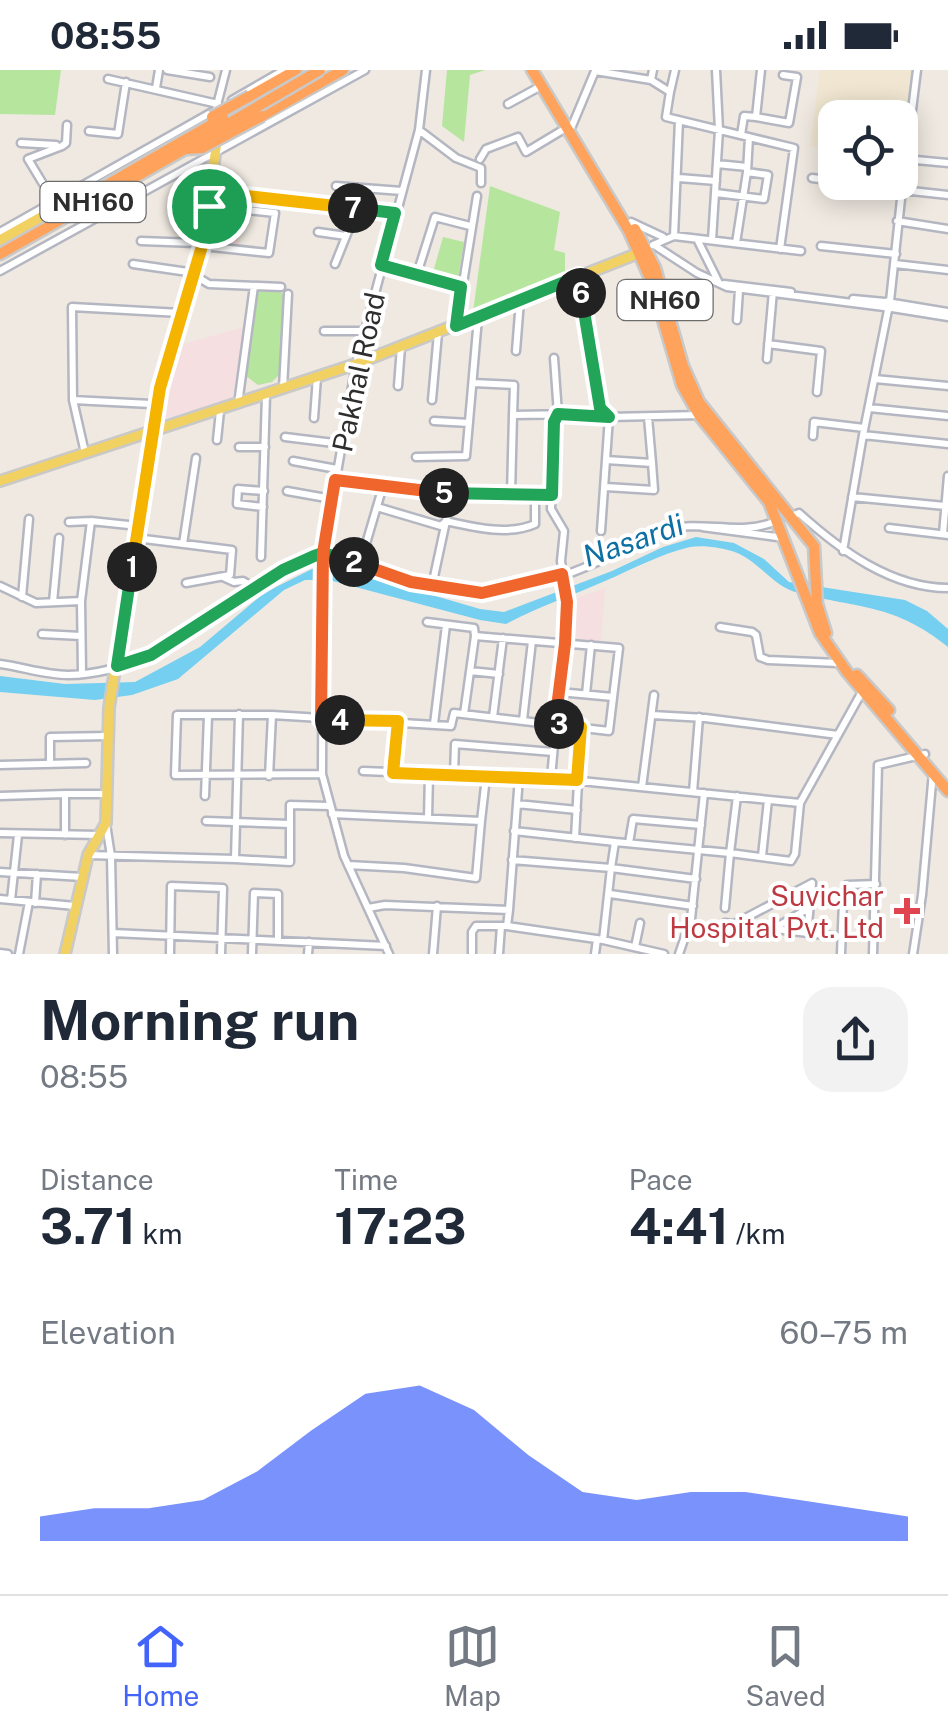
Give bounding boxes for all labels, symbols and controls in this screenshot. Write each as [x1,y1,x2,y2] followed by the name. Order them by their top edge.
[50,13,161,58] text: 08:55
[818,100,918,200] map controls
[818,100,918,200] button: locate
[167,164,252,249] pin
[182,179,237,234] icon: arrive
[41,182,146,222] road number: NH160
[328,183,378,233] pin: 7
[344,191,362,224] text: 7
[556,268,606,318] pin: 6
[572,276,590,309] text: 6
[618,280,712,320] road number: NH60
[325,289,391,455] street label: Pakhal Road
[419,468,469,518] pin: 5
[435,476,453,509] text: 5
[578,506,689,574] water label: Nasardi
[329,537,379,587] pin: 2
[107,542,157,592] pin: 1
[345,545,363,578] text: 2
[126,550,138,583] text: 1
[315,695,365,745] pin: 4
[534,699,584,749] pin: 3
[331,703,349,736] text: 4
[550,707,568,740] text: 3
[669,879,884,944] place label: Suvichar Hospital Pvt. Ltd
[894,898,920,924] marker: Suvichar Hospital Pvt. Ltd
[803,987,908,1092] button: share
[40,988,359,1052] text: Morning run
[40,1058,128,1095] text: 08:55
[40,1163,154,1196] text: Distance
[334,1163,398,1196] text: Time
[629,1163,693,1196] text: Pace
[40,1196,136,1255] text: 3.71
[334,1196,467,1255] text: 17:23
[629,1196,729,1255] text: 4:41
[136,1217,183,1250] text: km
[729,1217,786,1250] text: /km
[40,1314,176,1351] text: Elevation
[779,1314,908,1351] text: 60–75 m
[122,1619,199,1712] tab: Home
[444,1619,501,1712] tab: Map
[746,1619,826,1712] tab: Saved

